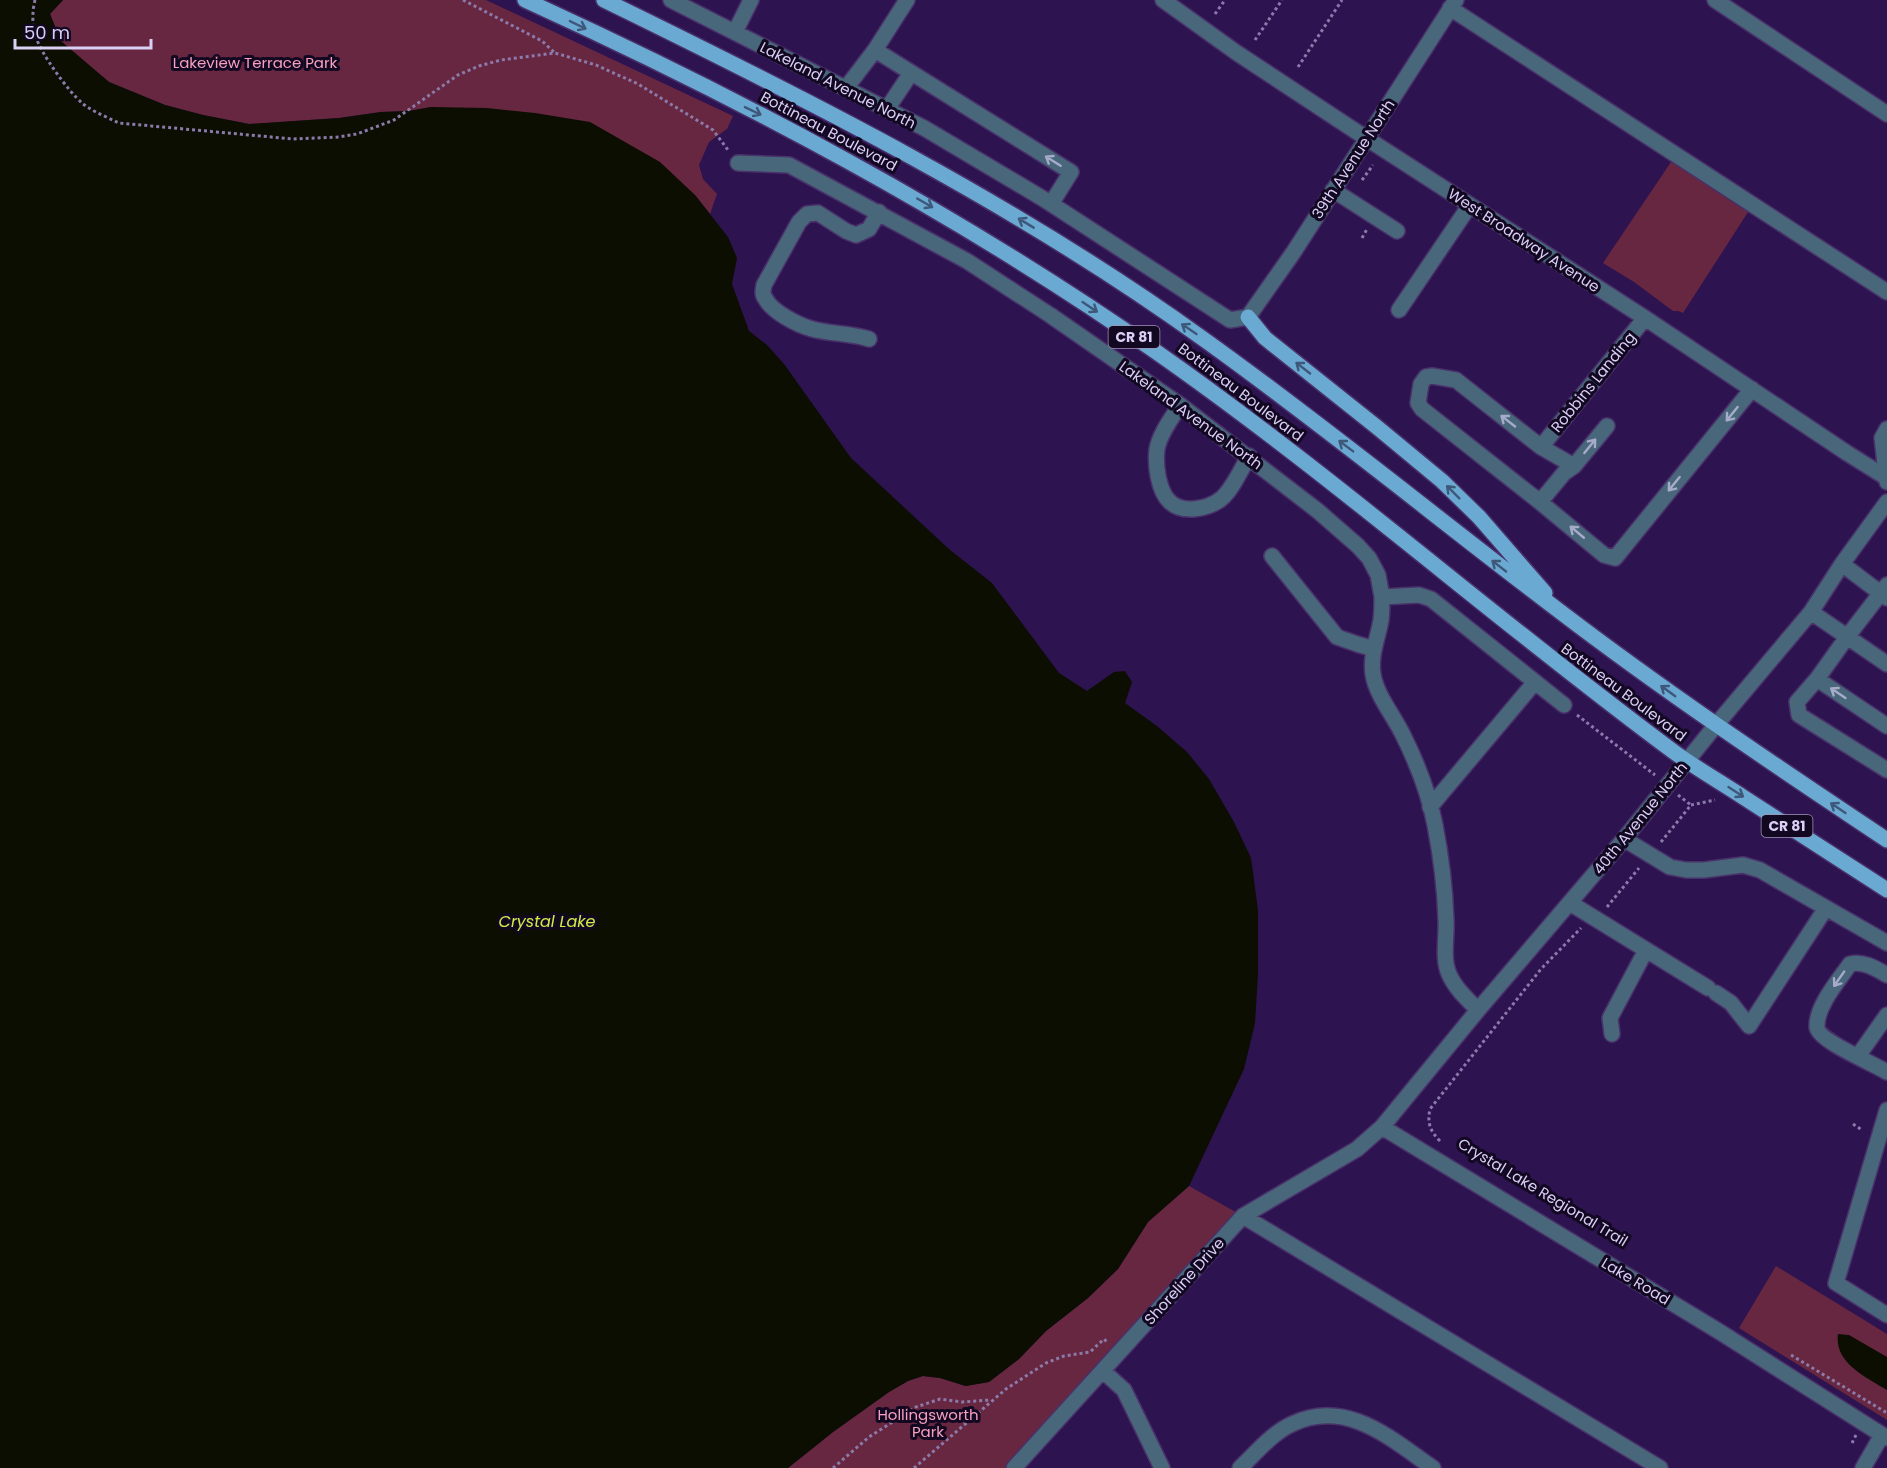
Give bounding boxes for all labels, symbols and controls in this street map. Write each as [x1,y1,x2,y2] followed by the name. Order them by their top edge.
[15,12,152,50] scale bar
[569,19,587,31] one-way arrow
[24,20,70,45] text: 50 m
[756,37,920,133] street label: Lakeland Avenue North
[173,52,338,73] park label: Lakeview Terrace Park
[757,86,901,176] street label: Bottineau Boulevard
[1306,95,1400,223] street label: 39th Avenue North
[744,106,762,118] one-way arrow
[1045,155,1062,167] one-way arrow
[1444,183,1604,297] street label: West Broadway Avenue
[916,198,933,210] one-way arrow
[1018,217,1035,229] one-way arrow
[1082,301,1098,313] one-way arrow
[1182,323,1198,335] one-way arrow
[1108,326,1160,348] road number: CR 81
[1546,327,1640,437] street label: Robbins Landing
[1174,338,1308,446] street label: Bottineau Boulevard
[1115,356,1267,474] street label: Lakeland Avenue North
[1296,361,1312,374] one-way arrow
[1726,406,1739,422] one-way arrow
[1501,415,1517,428] one-way arrow
[1584,438,1597,454] one-way arrow
[1338,439,1354,452] one-way arrow
[1668,476,1681,492] one-way arrow
[1446,485,1461,500] one-way arrow
[1570,525,1585,539] one-way arrow
[1492,559,1508,572] one-way arrow
[1557,638,1691,746] street label: Bottineau Boulevard
[1661,684,1677,697] one-way arrow
[1831,687,1847,699] one-way arrow
[1588,757,1692,879] street label: 40th Avenue North
[1727,787,1744,799] one-way arrow
[1831,802,1847,814] one-way arrow
[1762,815,1812,837] road number: CR 81
[499,910,596,933] water label: Crystal Lake
[1833,971,1845,987] one-way arrow
[1454,1133,1632,1251] street label: Crystal Lake Regional Trail
[1139,1233,1229,1329] street label: Shoreline Drive
[1598,1252,1674,1310] street label: Lake Road
[877,1404,979,1442] park label: Hollingsworth Park

